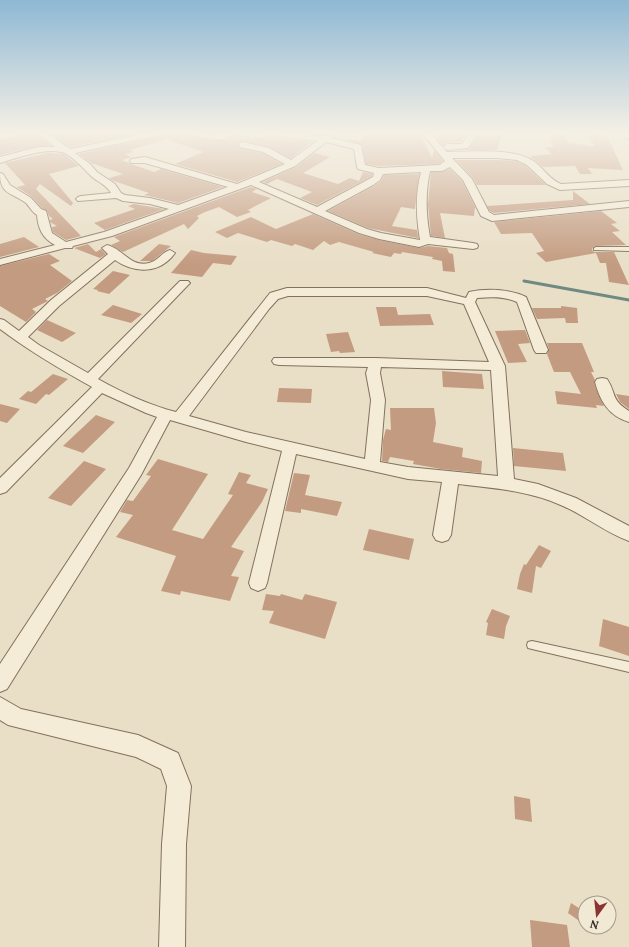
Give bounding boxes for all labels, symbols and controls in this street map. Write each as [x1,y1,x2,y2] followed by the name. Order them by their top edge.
[577,895,617,935] north arrow
[588,917,600,933] text: N

